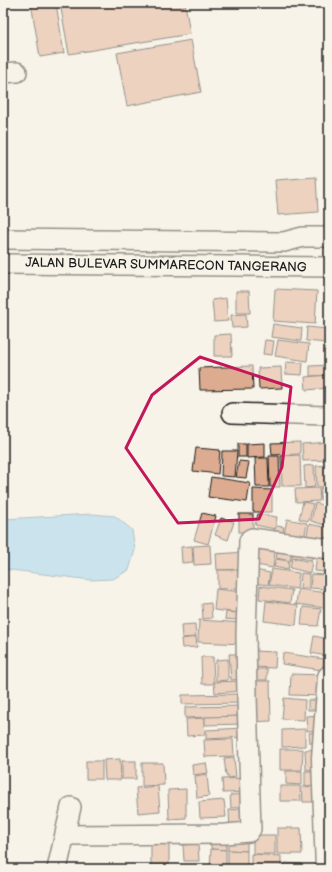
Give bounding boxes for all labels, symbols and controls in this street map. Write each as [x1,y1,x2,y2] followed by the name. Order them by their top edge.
[25,255,307,275] street label: JALAN BULEVAR SUMMARECON TANGERANG

